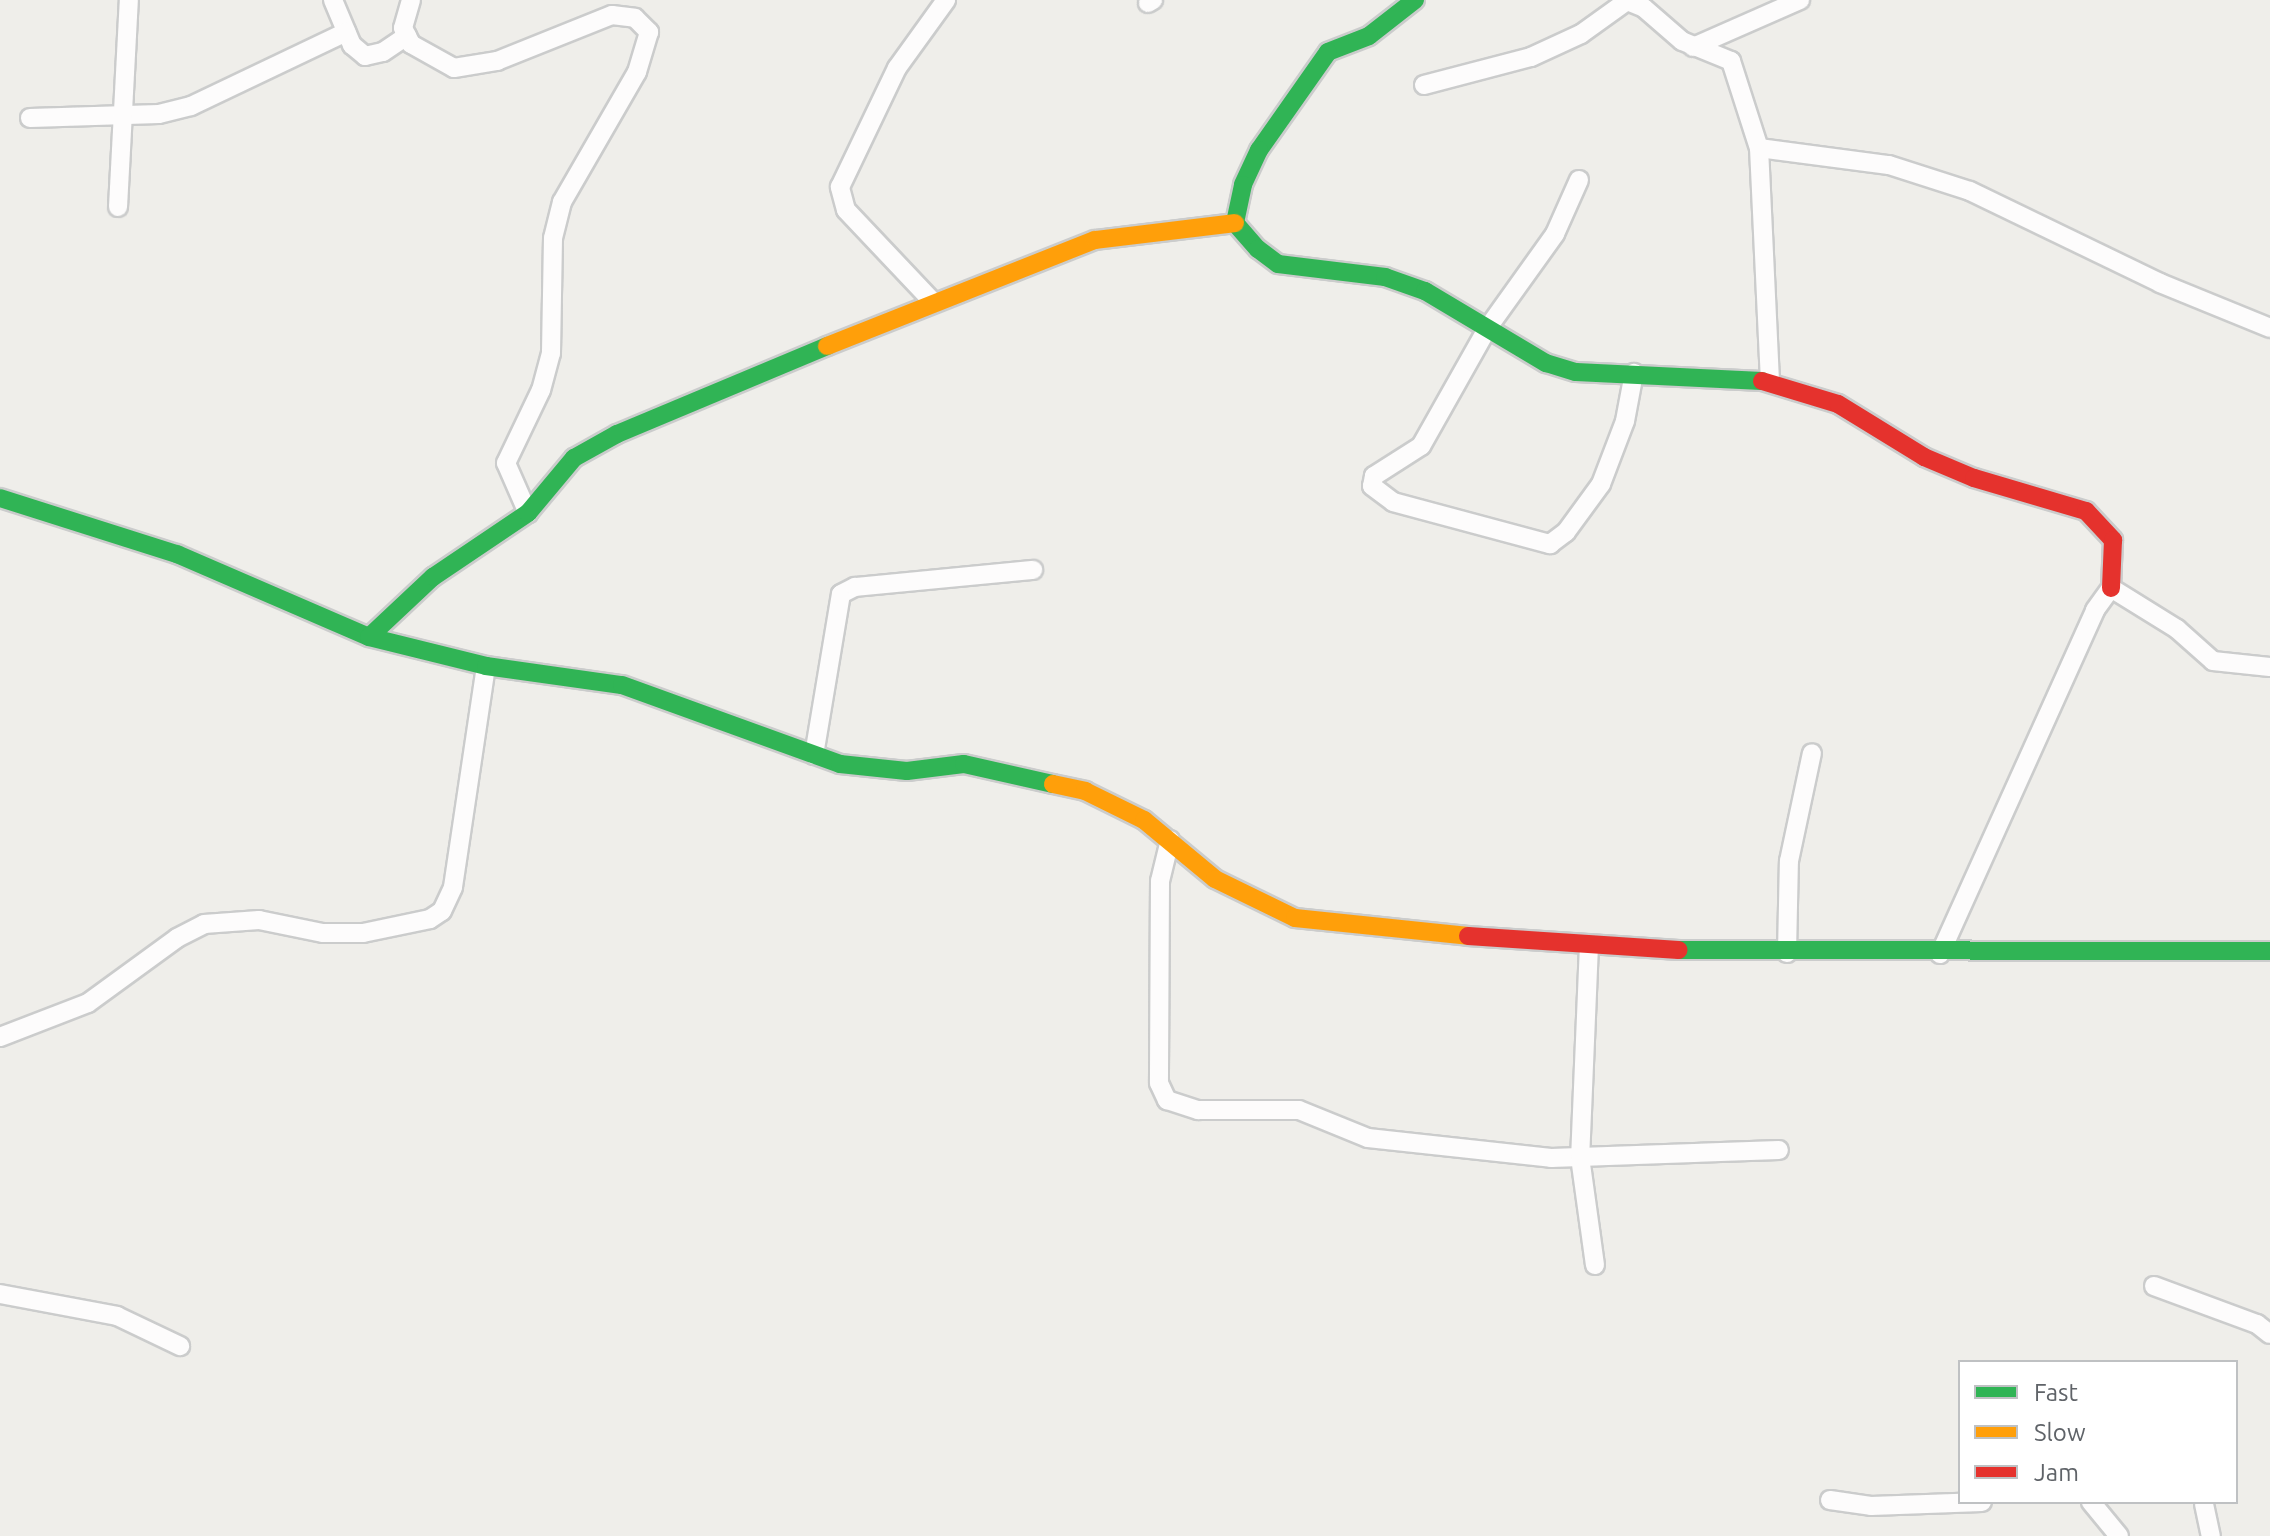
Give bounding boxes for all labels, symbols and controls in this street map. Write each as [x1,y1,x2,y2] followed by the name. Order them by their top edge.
[1958,1360,2238,1504] legend
[2034,1379,2078,1406] text: Fast
[2034,1419,2086,1446] text: Slow
[2034,1459,2079,1486] text: Jam

